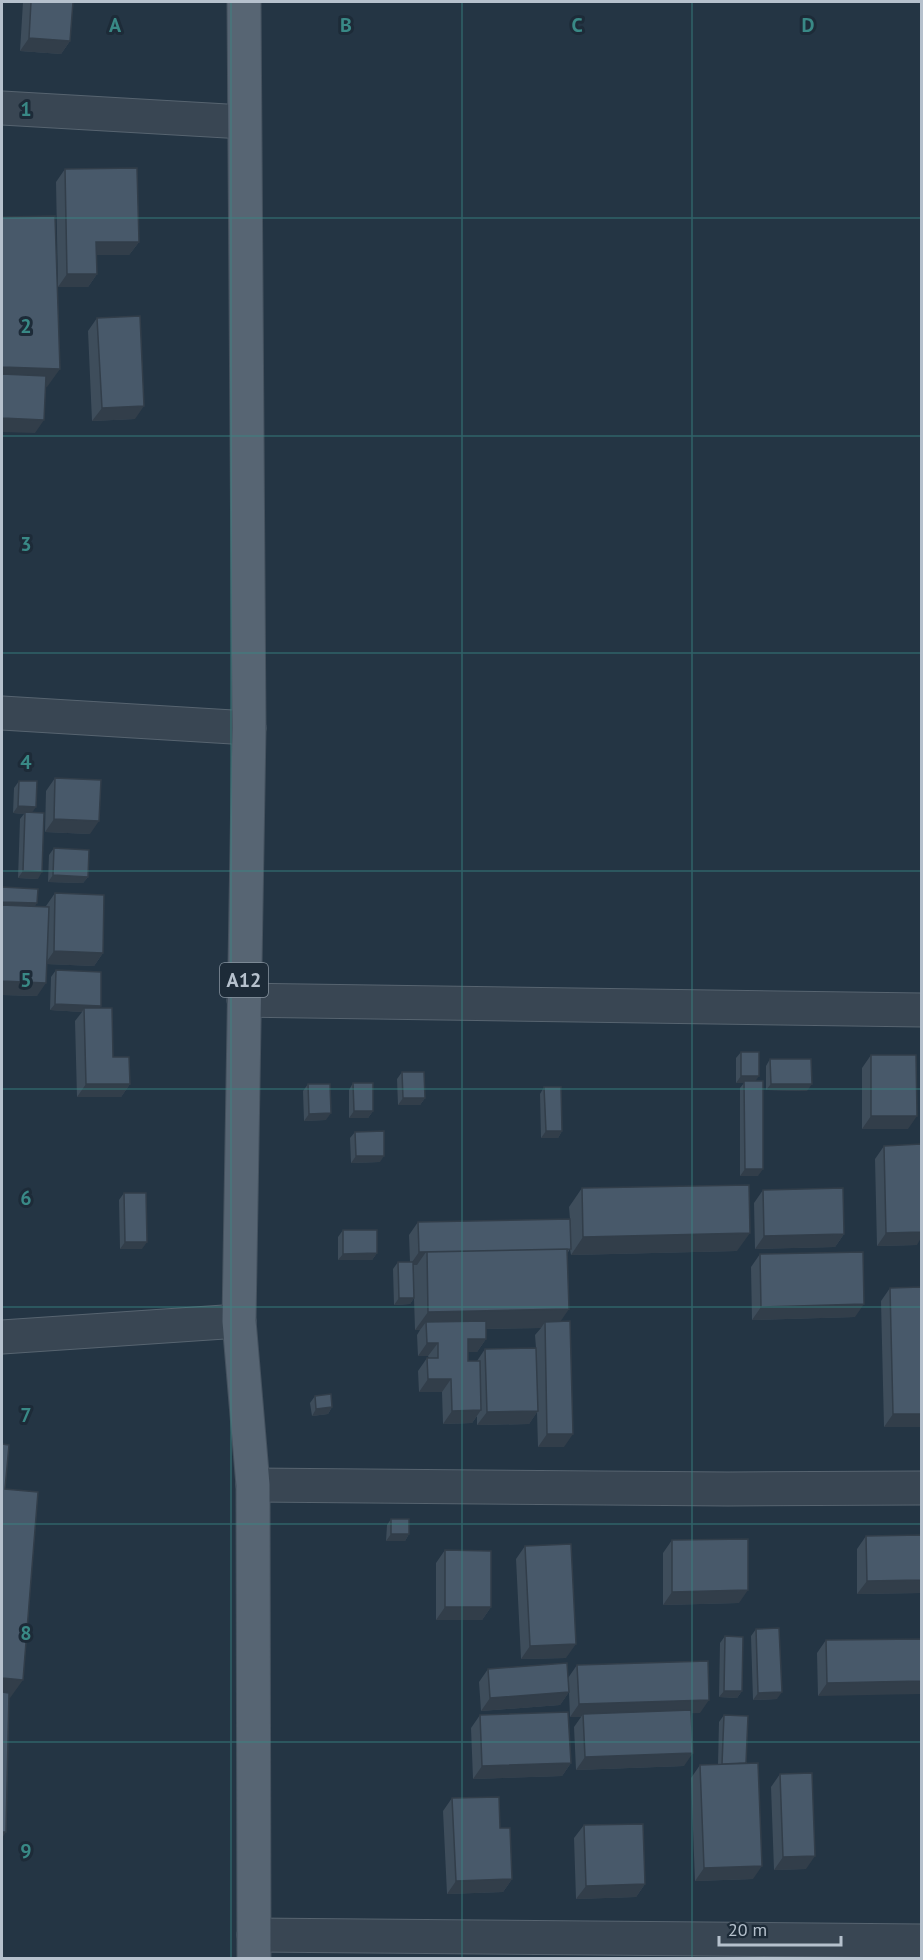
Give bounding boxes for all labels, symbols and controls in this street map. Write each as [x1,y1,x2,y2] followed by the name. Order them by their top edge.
[109,12,122,38] text: A
[340,12,352,38] text: B
[571,12,583,38] text: C
[802,12,815,38] text: D
[20,96,32,122] text: 1
[20,313,32,339] text: 2
[20,531,32,557] text: 3
[20,749,32,775] text: 4
[220,963,268,997] road number: A12
[20,967,32,993] text: 5
[20,1185,32,1211] text: 6
[20,1402,32,1428] text: 7
[20,1620,32,1646] text: 8
[20,1838,32,1864] text: 9
[719,1909,840,1947] scale bar
[728,1918,767,1941] text: 20 m

